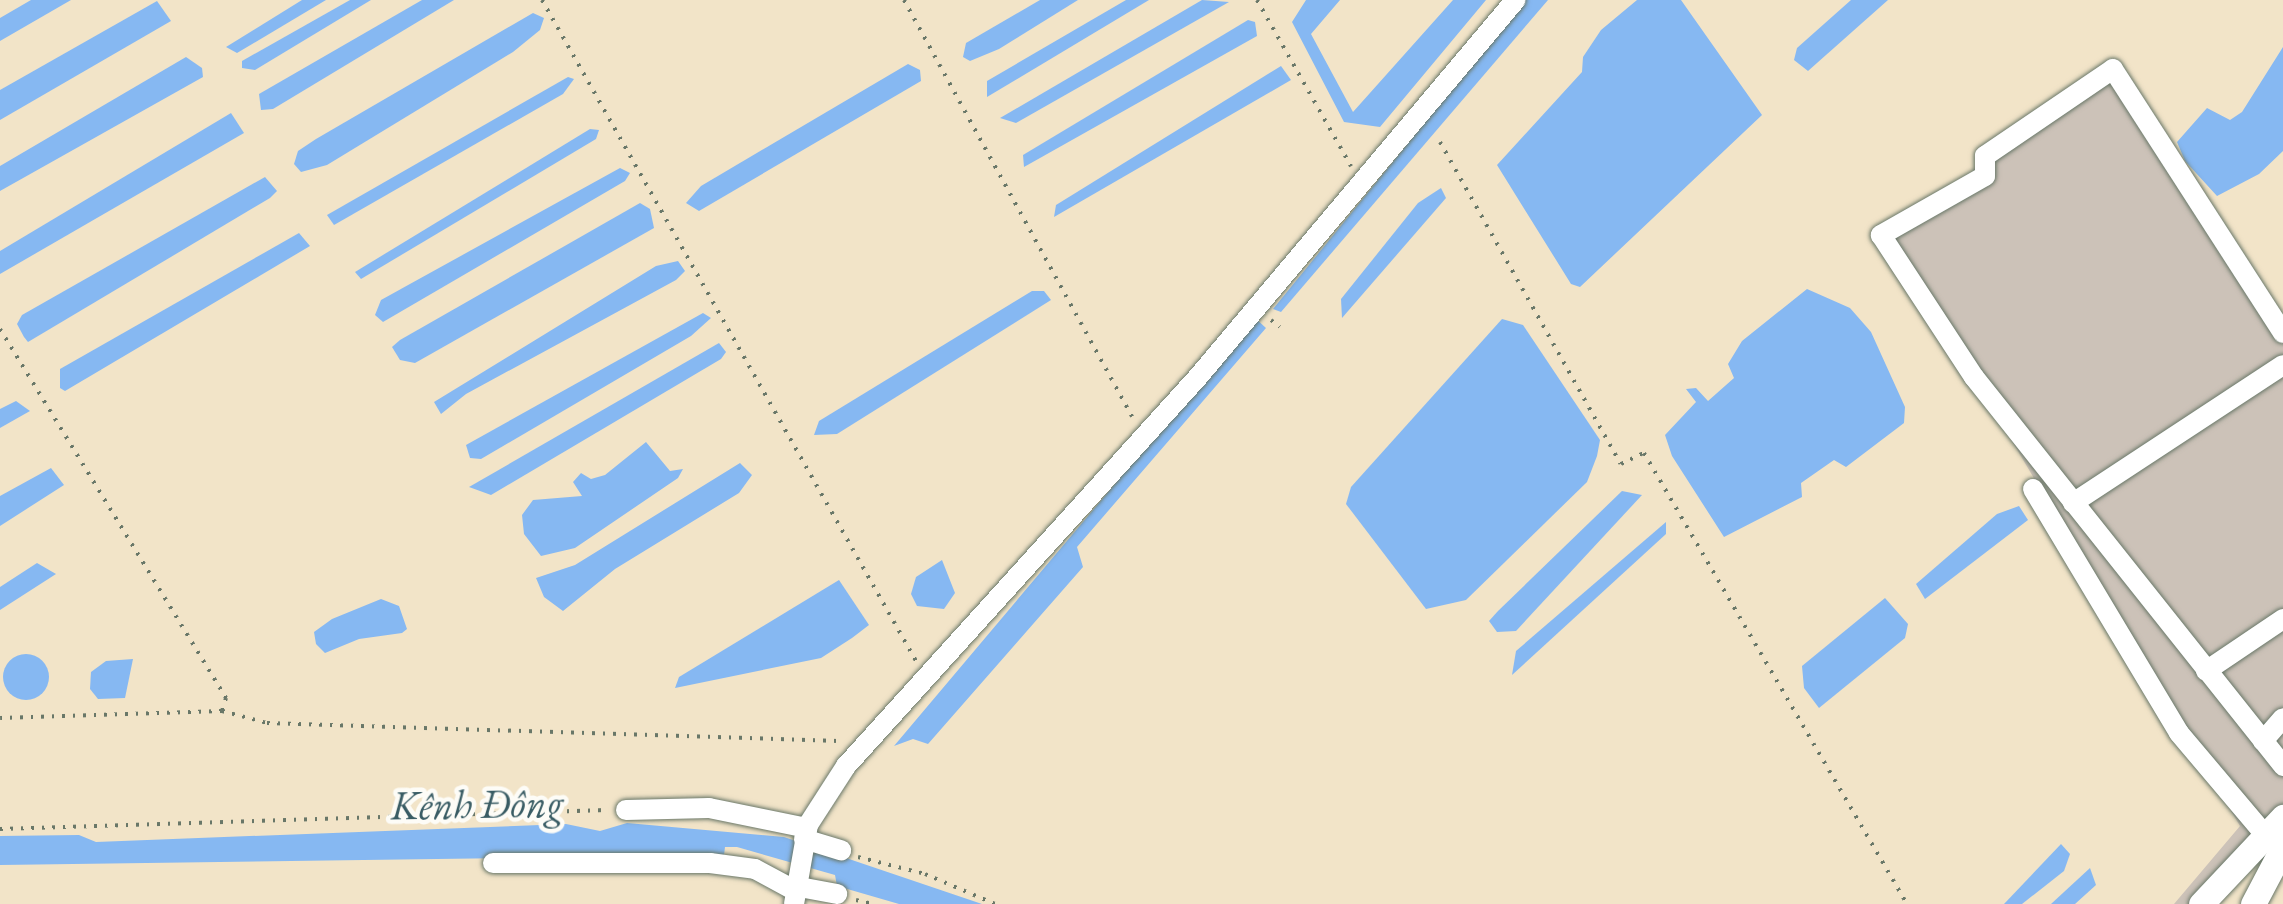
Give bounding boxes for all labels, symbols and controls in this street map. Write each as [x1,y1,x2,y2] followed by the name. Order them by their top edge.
[390,778,564,830] water label: Kênh Đông

